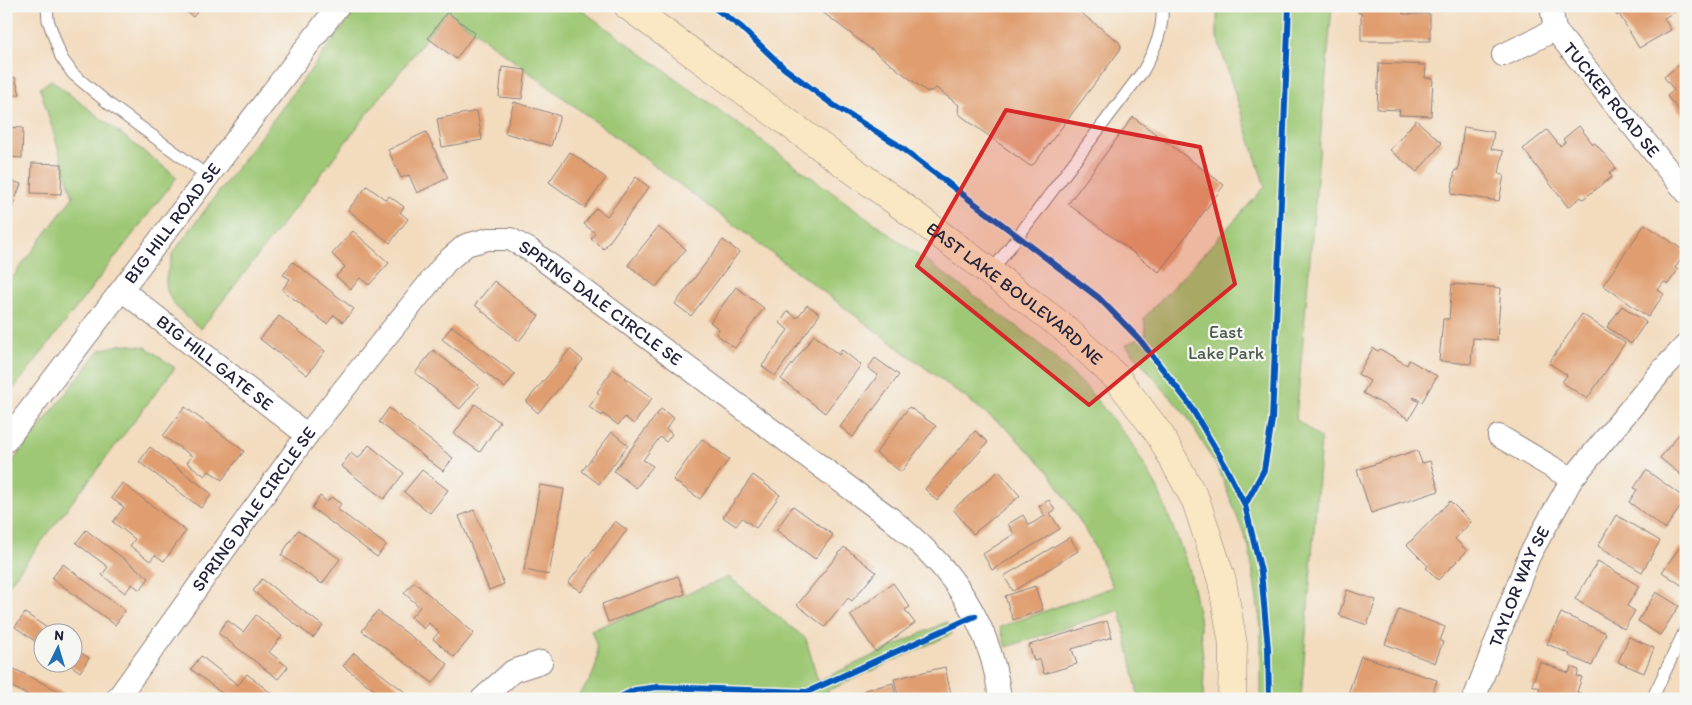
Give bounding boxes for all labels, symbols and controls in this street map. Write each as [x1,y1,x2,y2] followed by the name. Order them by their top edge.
[1558,38,1665,162] street label: TUCKER ROAD SE
[119,158,225,288] street label: BIG HILL ROAD SE
[922,217,1107,370] street label: EAST LAKE BOULEVARD NE
[515,235,686,370] street label: SPRING DALE CIRCLE SE
[152,310,278,415] street label: BIG HILL GATE SE
[1188,321,1265,364] park label: East Lake Park
[187,422,320,596] street label: SPRING DALE CIRCLE SE
[1484,522,1554,650] street label: TAYLOR WAY SE
[32,622,82,672] north arrow
[54,627,65,644] text: N

